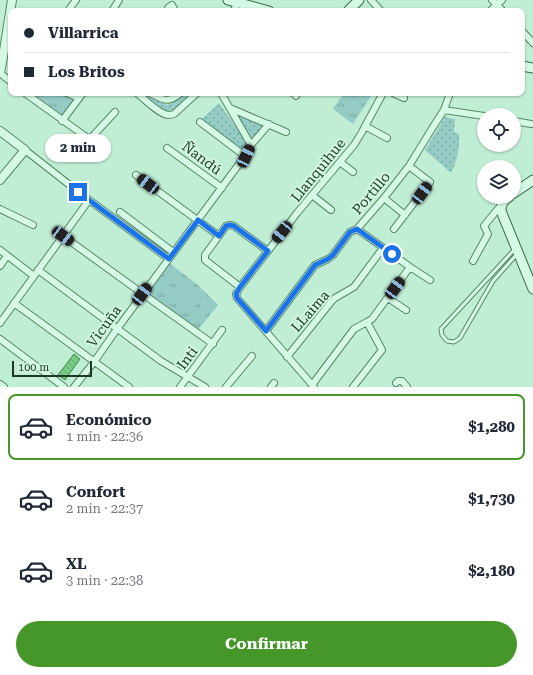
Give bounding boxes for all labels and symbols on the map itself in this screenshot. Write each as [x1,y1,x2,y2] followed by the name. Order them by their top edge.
[45,134,111,162] callout: 2 min
[288,135,349,205] street label: Llanquihue
[179,138,225,178] street label: Ñandú
[235,143,257,169] car
[349,169,393,217] street label: Portillo
[135,172,161,196] car
[410,180,434,206] car
[69,183,87,201] route end
[270,219,294,245] car
[50,224,76,248] car
[383,245,401,263] route start
[383,275,407,301] car
[130,281,154,307] car
[288,287,333,335] street label: LLaima
[84,302,125,350] street label: Vicuña
[173,343,201,372] street label: Inti
[12,359,92,378] scale bar

